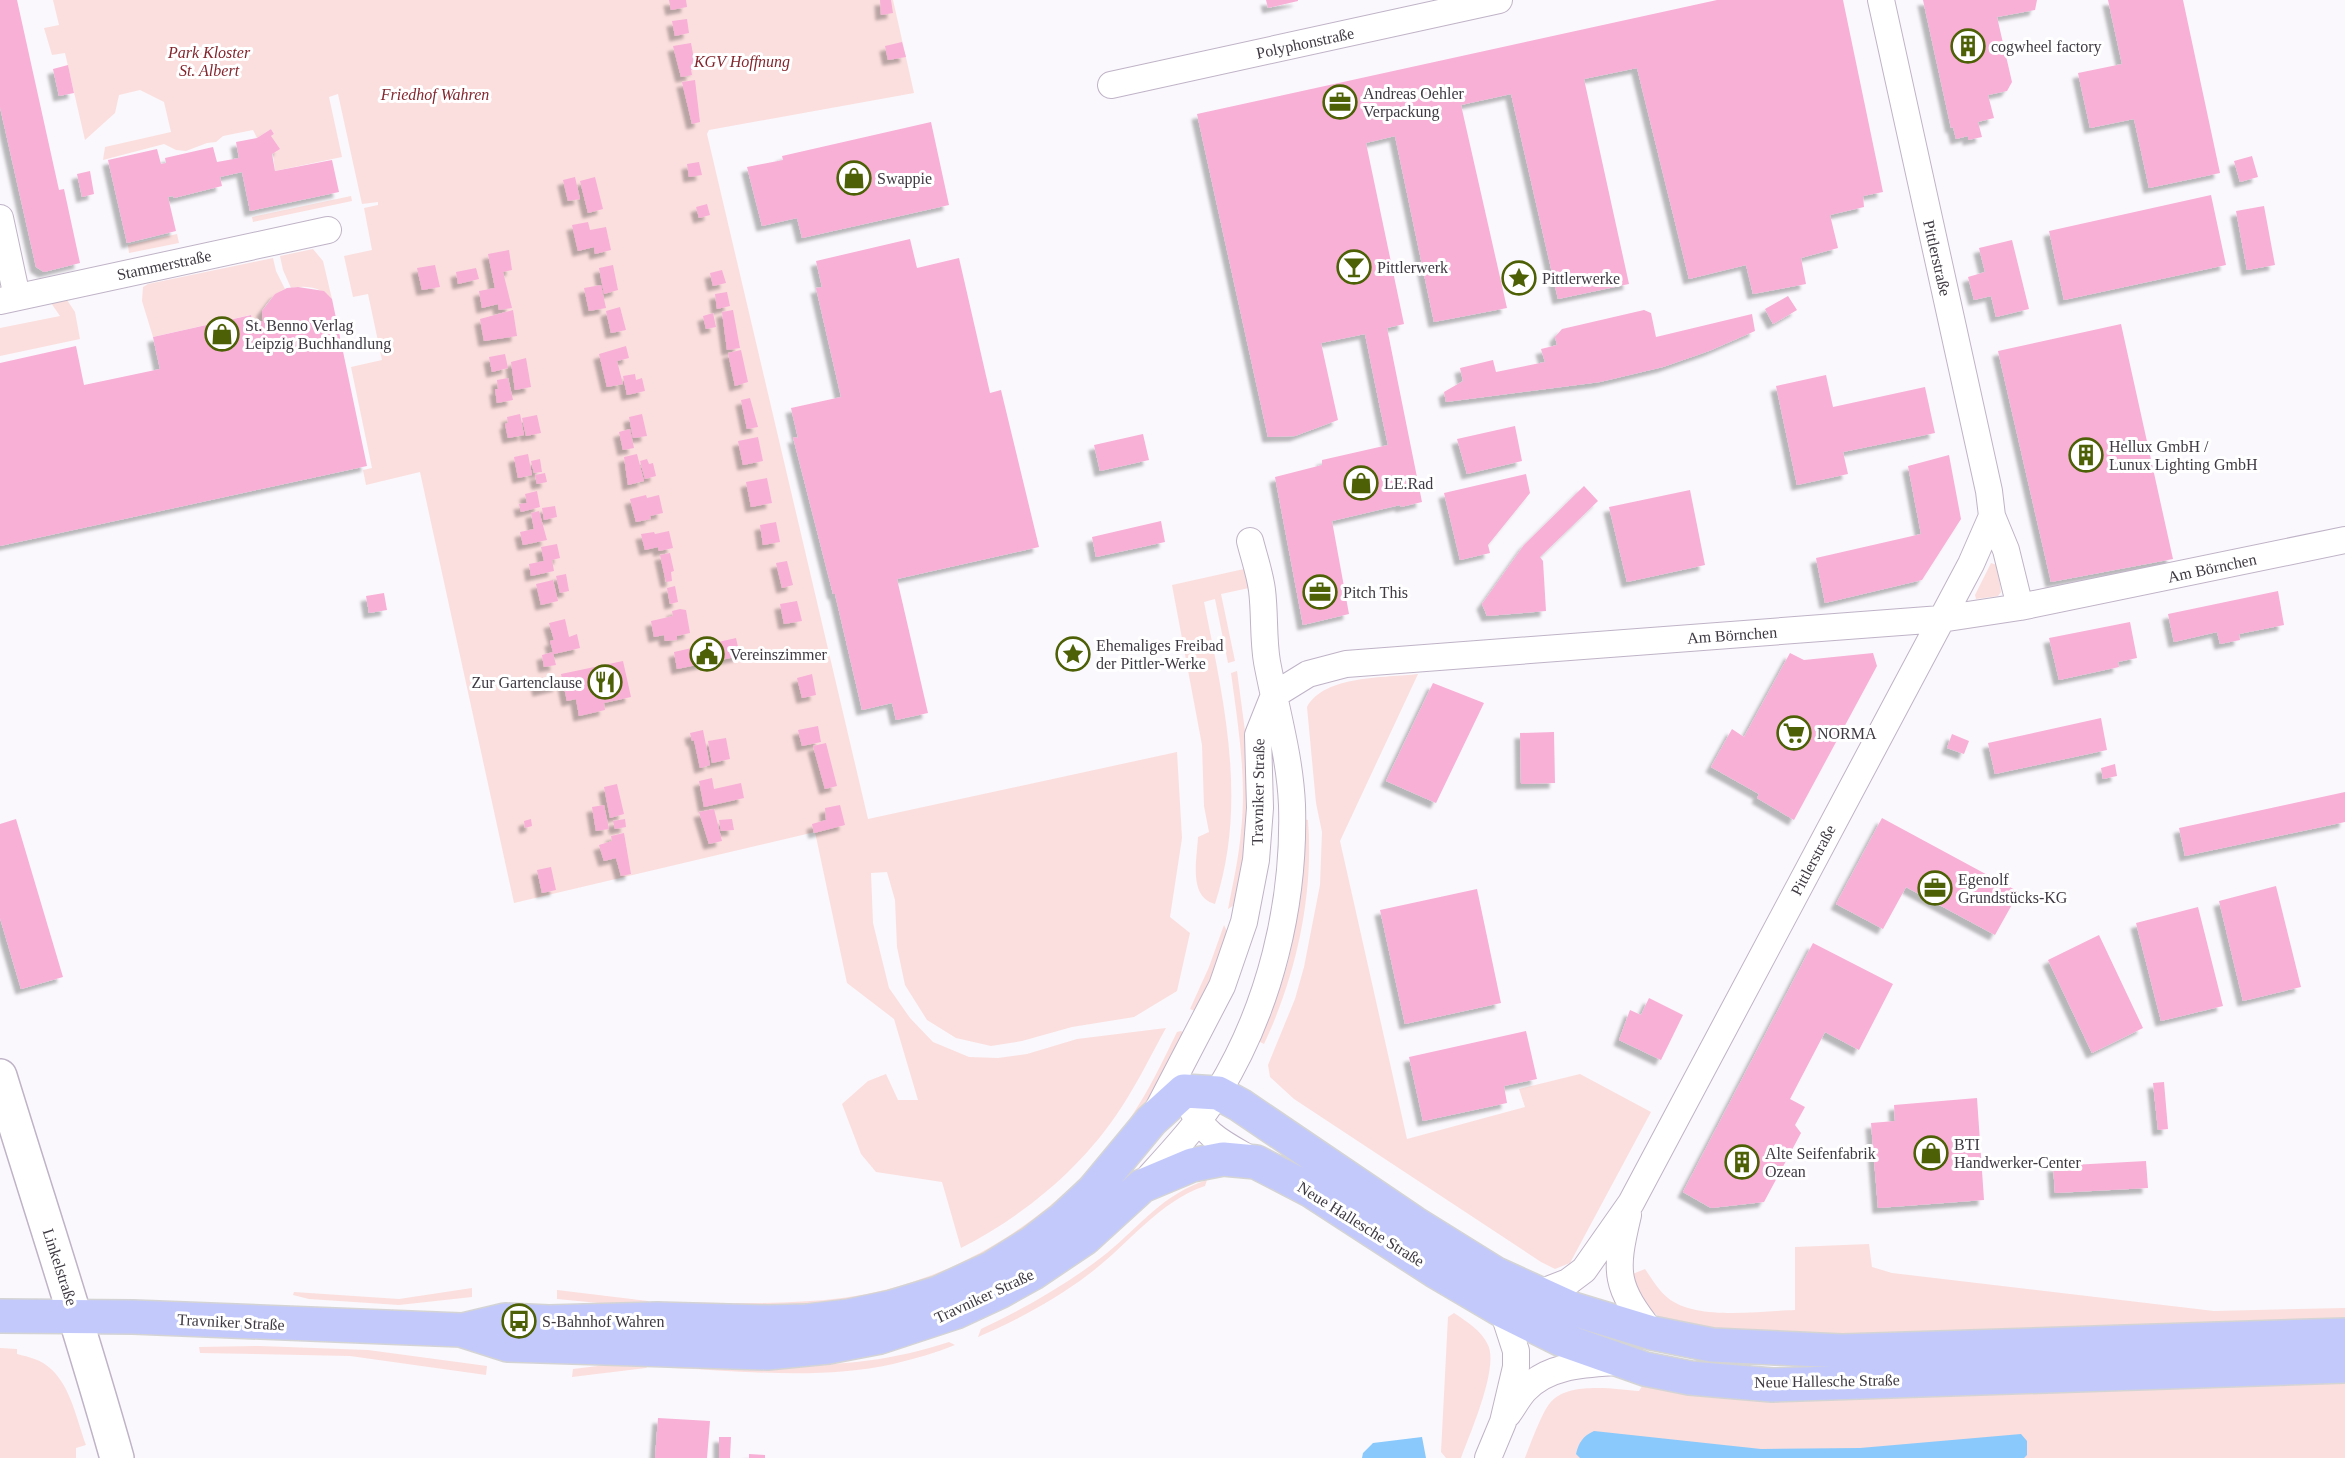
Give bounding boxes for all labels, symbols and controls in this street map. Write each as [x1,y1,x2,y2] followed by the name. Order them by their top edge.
[1255,24,1356,63] street label: Polyphonstraße
[1950,28,1986,64] building icon: cogwheel factory
[1991,38,2102,56] place label: cogwheel factory
[167,44,251,79] park label: Park Kloster St. Albert
[693,53,790,71] park label: KGV Hoffnung
[1322,84,1358,120] office icon: Andreas Oehler Verpackung
[1363,85,1465,121] place label: Andreas Oehler Verpackung
[380,86,489,104] park label: Friedhof Wahren
[836,160,872,196] shop icon: Swappie
[877,170,932,188] place label: Swappie
[1920,218,1954,298] street label: Pittlerstraße
[115,247,213,283] street label: Stammerstraße
[1336,249,1372,285] bar icon: Pittlerwerk
[1377,259,1448,276] place label: Pittlerwerk
[1501,260,1537,296] place icon: Pittlerwerke
[1542,270,1620,287] place label: Pittlerwerke
[204,316,240,352] shop icon: St. Benno Verlag Leipzig Buchhandlung
[245,317,391,353] place label: St. Benno Verlag Leipzig Buchhandlung
[2068,437,2104,473] building icon: Hellux GmbH / Lunux Lighting GmbH
[2109,438,2258,474] place label: Hellux GmbH / Lunux Lighting GmbH
[1343,465,1379,501] shop icon: LE.Rad
[1384,475,1433,492] place label: LE.Rad
[2166,550,2258,586] street label: Am Börnchen
[1302,574,1338,610] office icon: Pitch This
[1343,584,1408,601] place label: Pitch This
[1686,623,1778,647] street label: Am Börnchen
[689,636,725,672] public building icon: Vereinszimmer
[1055,636,1091,672] place icon: Ehemaliges Freibad der Pittler-Werke
[1096,637,1224,672] place label: Ehemaliges Freibad der Pittler-Werke
[730,646,828,663] place label: Vereinszimmer
[587,664,623,700] restaurant icon: Zur Gartenclause
[471,674,582,691] place label: Zur Gartenclause
[1776,715,1812,751] supermarket icon: NORMA
[1817,725,1877,742] place label: NORMA
[1249,738,1267,846] street label: Travniker Straße
[1787,822,1839,898] street label: Pittlerstraße
[1917,870,1953,906] office icon: Egenolf Grundstücks-KG
[1958,871,2068,906] place label: Egenolf Grundstücks-KG
[1913,1135,1949,1171] shop icon: BTI Handwerker-Center
[1954,1136,2081,1171] place label: BTI Handwerker-Center
[1724,1144,1760,1180] building icon: Alte Seifenfabrik Ozean
[1765,1145,1876,1180] place label: Alte Seifenfabrik Ozean
[1295,1178,1427,1270] street label: Neue Hallesche Straße
[40,1226,80,1308] street label: Linkelstraße
[932,1266,1036,1326] street label: Travniker Straße
[501,1303,537,1339] bus stop icon: S-Bahnhof Wahren
[177,1311,285,1333] street label: Travniker Straße
[542,1313,664,1330] place label: S-Bahnhof Wahren
[1754,1371,1900,1391] street label: Neue Hallesche Straße

